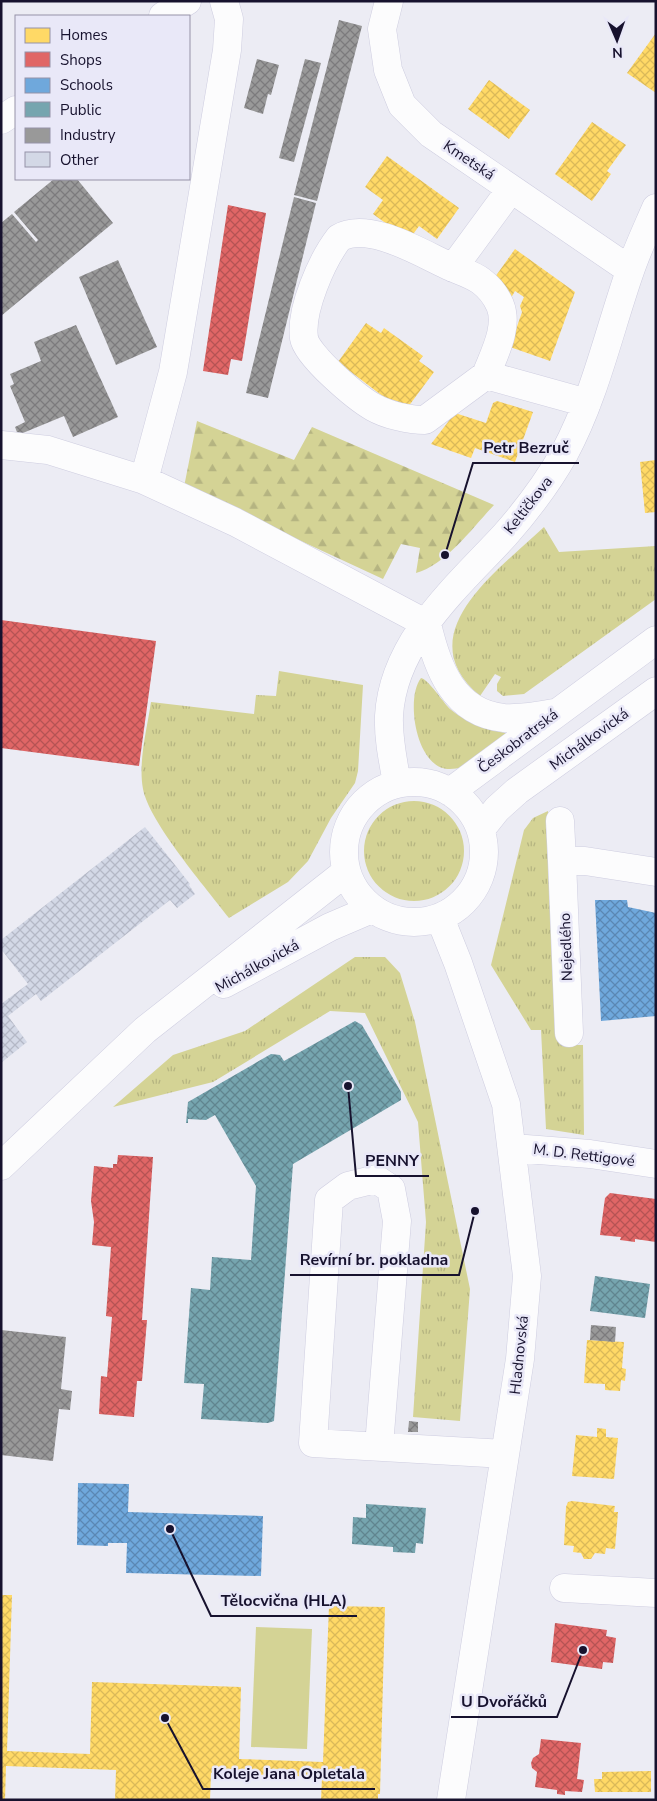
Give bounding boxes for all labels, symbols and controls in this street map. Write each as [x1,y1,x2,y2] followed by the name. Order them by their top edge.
[15,15,190,180] legend
[592,15,642,65] north arrow
[60,25,108,45] text: Homes
[612,43,623,62] text: N
[60,50,102,70] text: Shops
[60,75,113,95] text: Schools
[60,100,101,120] text: Public
[60,125,116,145] text: Industry
[439,135,499,185] street label: Kmetská
[60,150,99,170] text: Other
[473,432,579,463] callout: Petr Bezruč
[483,437,569,459] text: Petr Bezruč
[499,472,557,538] street label: Keltičkova
[473,703,562,778] street label: Českobratrská
[545,704,633,774] street label: Michálkovická
[555,912,577,982] street label: Nejedlého
[211,935,303,997] street label: Michálkovická
[532,1139,636,1171] street label: M. D. Rettigové
[356,1145,429,1176] callout: PENNY
[365,1150,420,1172] text: PENNY
[290,1244,459,1275] callout: Revírní br. pokladna
[300,1249,448,1271] text: Revírní br. pokladna
[505,1314,533,1396] street label: Hladnovská
[211,1585,357,1616] callout: Tělocvična (HLA)
[221,1590,347,1612] text: Tělocvična (HLA)
[451,1686,557,1717] callout: U Dvořáčků
[461,1691,547,1713] text: U Dvořáčků
[203,1758,375,1789] callout: Koleje Jana Opletala
[213,1763,365,1785] text: Koleje Jana Opletala

